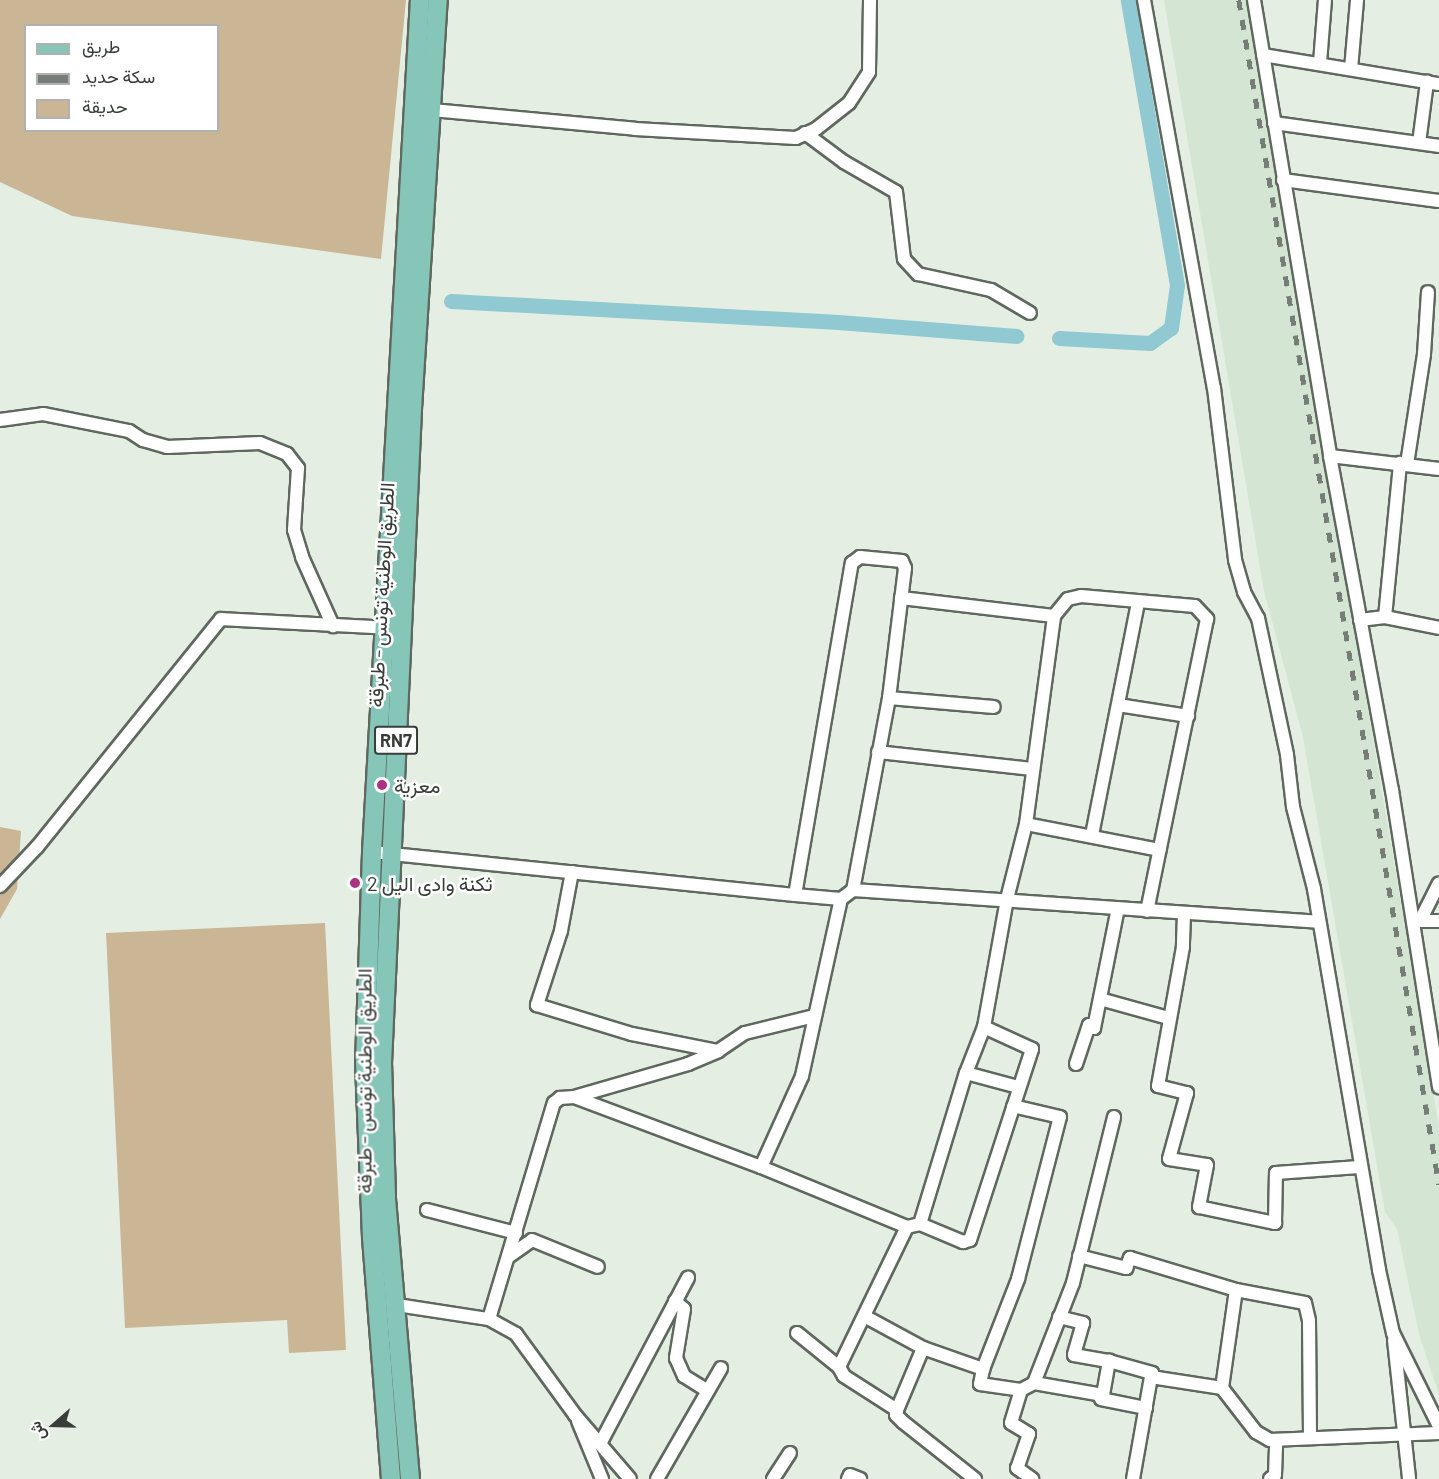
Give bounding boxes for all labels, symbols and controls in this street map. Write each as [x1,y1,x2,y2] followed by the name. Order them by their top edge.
[24,24,219,132] legend
[82,35,120,57] text: طريق
[82,65,155,87] text: سكة حديد
[82,95,128,117] text: حديقة
[363,482,399,708] street label: الطريق الوطنية تونس - طبرقة
[374,725,418,755] road number: RN7
[394,773,440,797] place label: معزية
[375,778,389,792] marker: معزية
[367,871,493,895] place label: ثكنة وادى اليل 2
[348,876,362,890] marker: ثكنة وادى اليل 2
[352,968,376,1194] street label: الطريق الوطنية تونس - طبرقة
[24,1395,84,1455] north arrow
[24,1419,49,1444] text: ش

